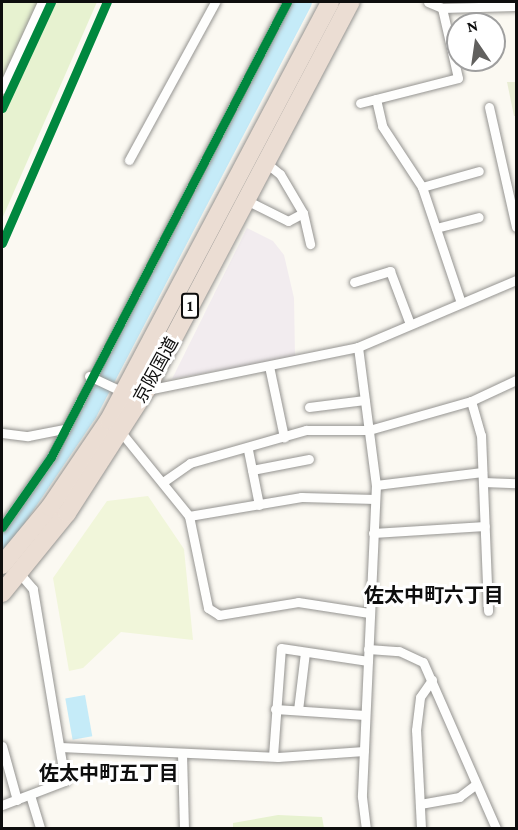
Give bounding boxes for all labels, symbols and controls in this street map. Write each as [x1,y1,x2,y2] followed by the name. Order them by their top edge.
[446,12,506,72] north arrow
[465,16,480,35] text: N
[181,293,199,319] road number: 1
[129,333,183,407] street label: 京阪国道
[364,583,504,607] district label: 佐太中町六丁目
[39,761,179,785] district label: 佐太中町五丁目

